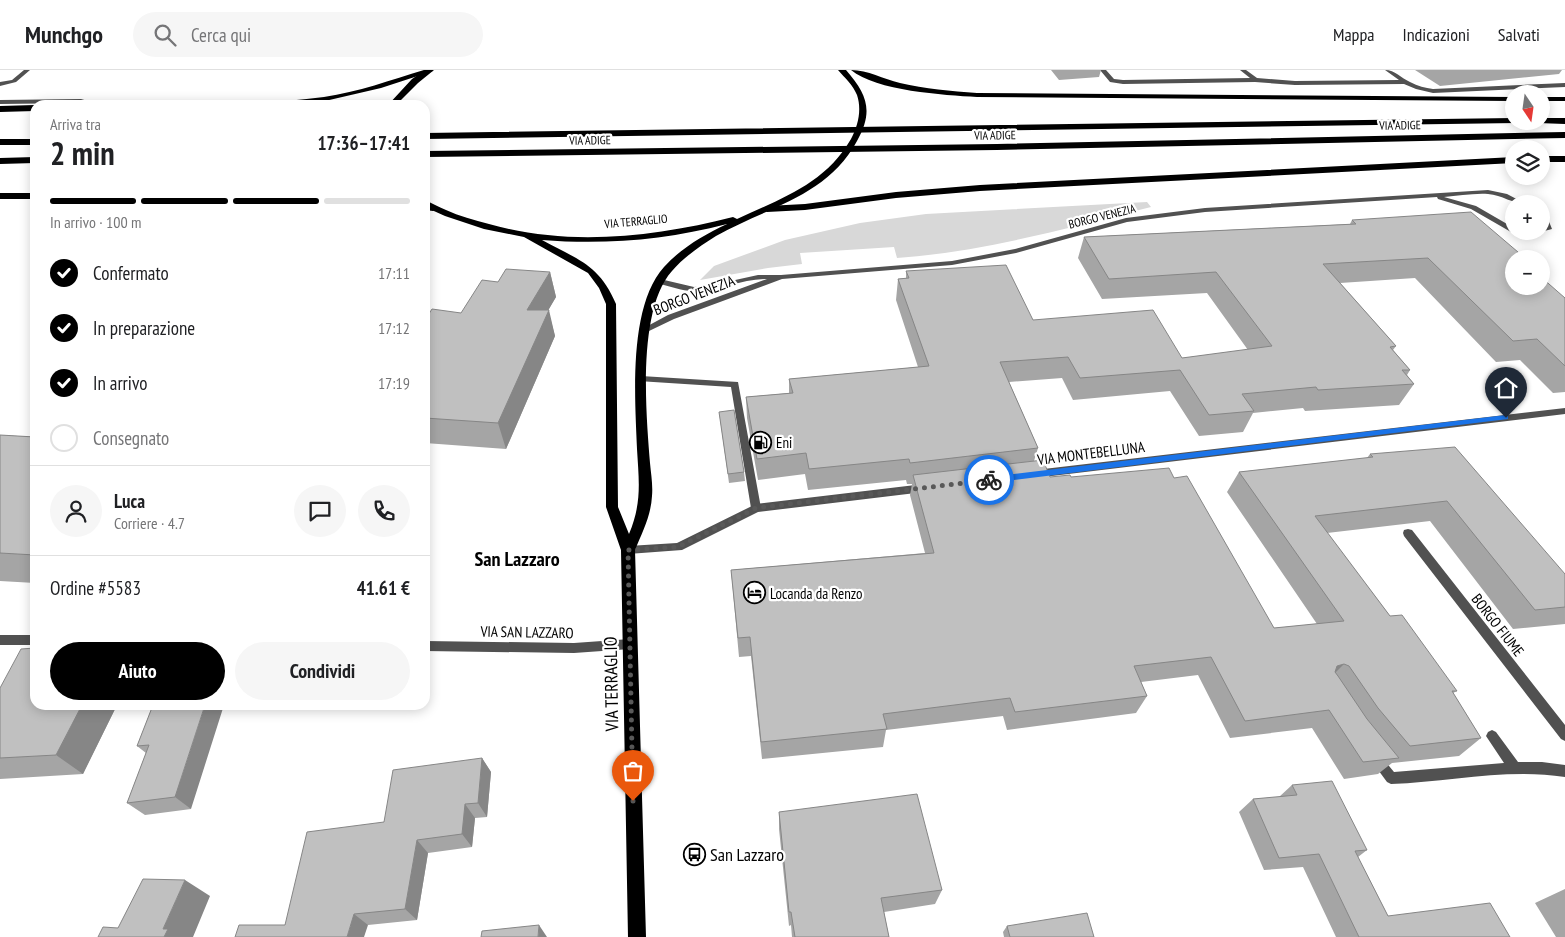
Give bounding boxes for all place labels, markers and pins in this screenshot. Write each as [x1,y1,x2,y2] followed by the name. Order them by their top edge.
[1485,367,1527,418] pin
[748,430,772,454] fuel station icon: Eni
[776,433,792,452] place label: Eni
[742,581,766,605] hotel icon: Locanda da Renzo
[770,584,862,603] place label: Locanda da Renzo
[612,750,654,801] pin
[682,842,706,866] bus stop icon: San Lazzaro
[710,843,784,866] place label: San Lazzaro

